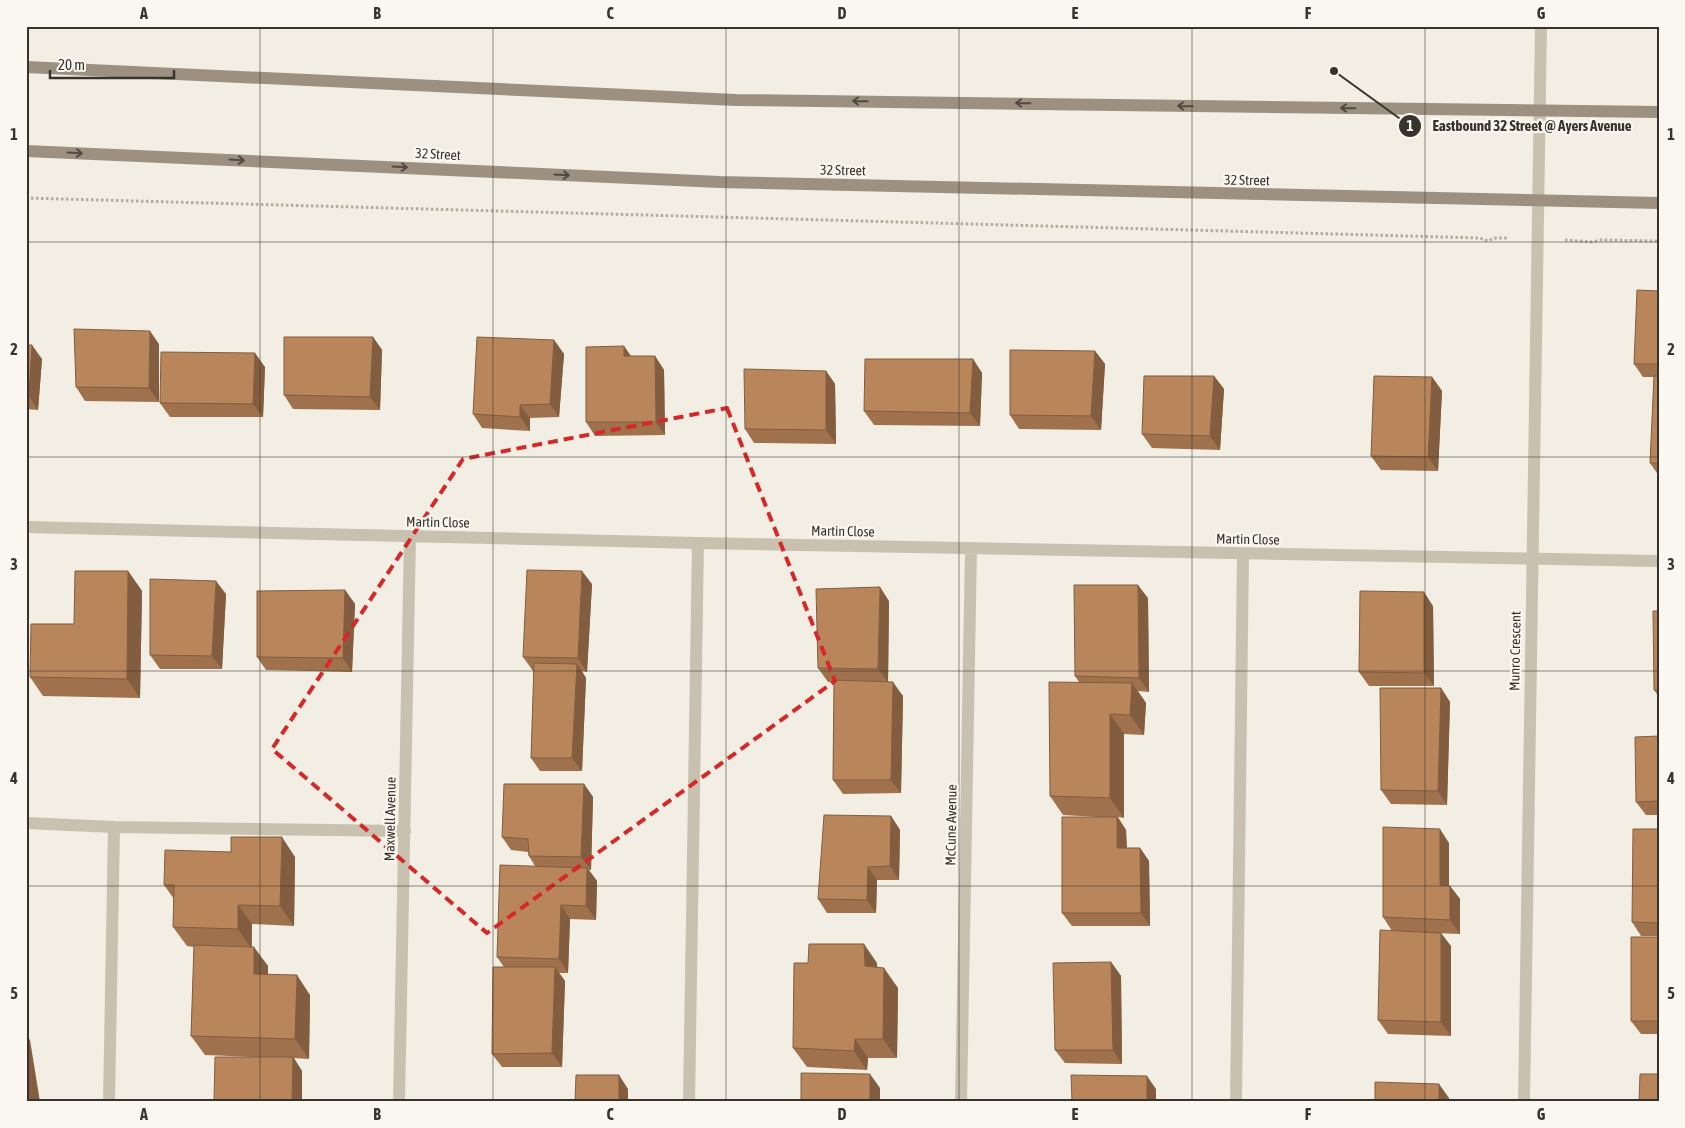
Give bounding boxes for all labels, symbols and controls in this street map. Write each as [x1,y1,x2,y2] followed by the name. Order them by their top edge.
[139,4,148,22] text: A
[373,4,381,22] text: B
[606,4,614,22] text: C
[838,4,847,22] text: D
[1072,4,1079,22] text: E
[1305,4,1312,22] text: F
[1537,4,1546,22] text: G
[50,48,174,80] scale bar
[58,56,85,73] text: 20 m
[852,96,868,106] one-way arrow
[1015,99,1031,108] one-way arrow
[1177,101,1194,111] one-way arrow
[1340,103,1356,113] one-way arrow
[1397,111,1642,141] callout: Eastbound 32 Street @ Ayers Avenue
[1406,117,1414,134] text: 1
[1432,117,1632,134] text: Eastbound 32 Street @ Ayers Avenue
[10,125,18,143] text: 1
[1667,125,1675,143] text: 1
[415,145,461,163] street label: 32 Street
[66,148,83,158] one-way arrow
[229,156,245,165] one-way arrow
[820,162,866,178] street label: 32 Street
[391,163,407,172] one-way arrow
[554,170,570,179] one-way arrow
[1224,172,1270,188] street label: 32 Street
[10,340,18,358] text: 2
[1667,340,1675,358] text: 2
[406,513,470,531] street label: Martin Close
[811,522,875,540] street label: Martin Close
[1216,530,1280,548] street label: Martin Close
[10,555,18,573] text: 3
[1667,555,1675,573] text: 3
[1506,611,1524,691] street label: Munro Crescent
[9,769,18,787] text: 4
[1666,769,1675,787] text: 4
[381,777,399,861] street label: Maxwell Avenue
[942,784,960,866] street label: McCune Avenue
[10,984,18,1002] text: 5
[1667,984,1675,1002] text: 5
[139,1105,148,1123] text: A
[373,1105,381,1123] text: B
[606,1105,614,1123] text: C
[838,1105,847,1123] text: D
[1072,1105,1079,1123] text: E
[1305,1105,1312,1123] text: F
[1537,1105,1546,1123] text: G

